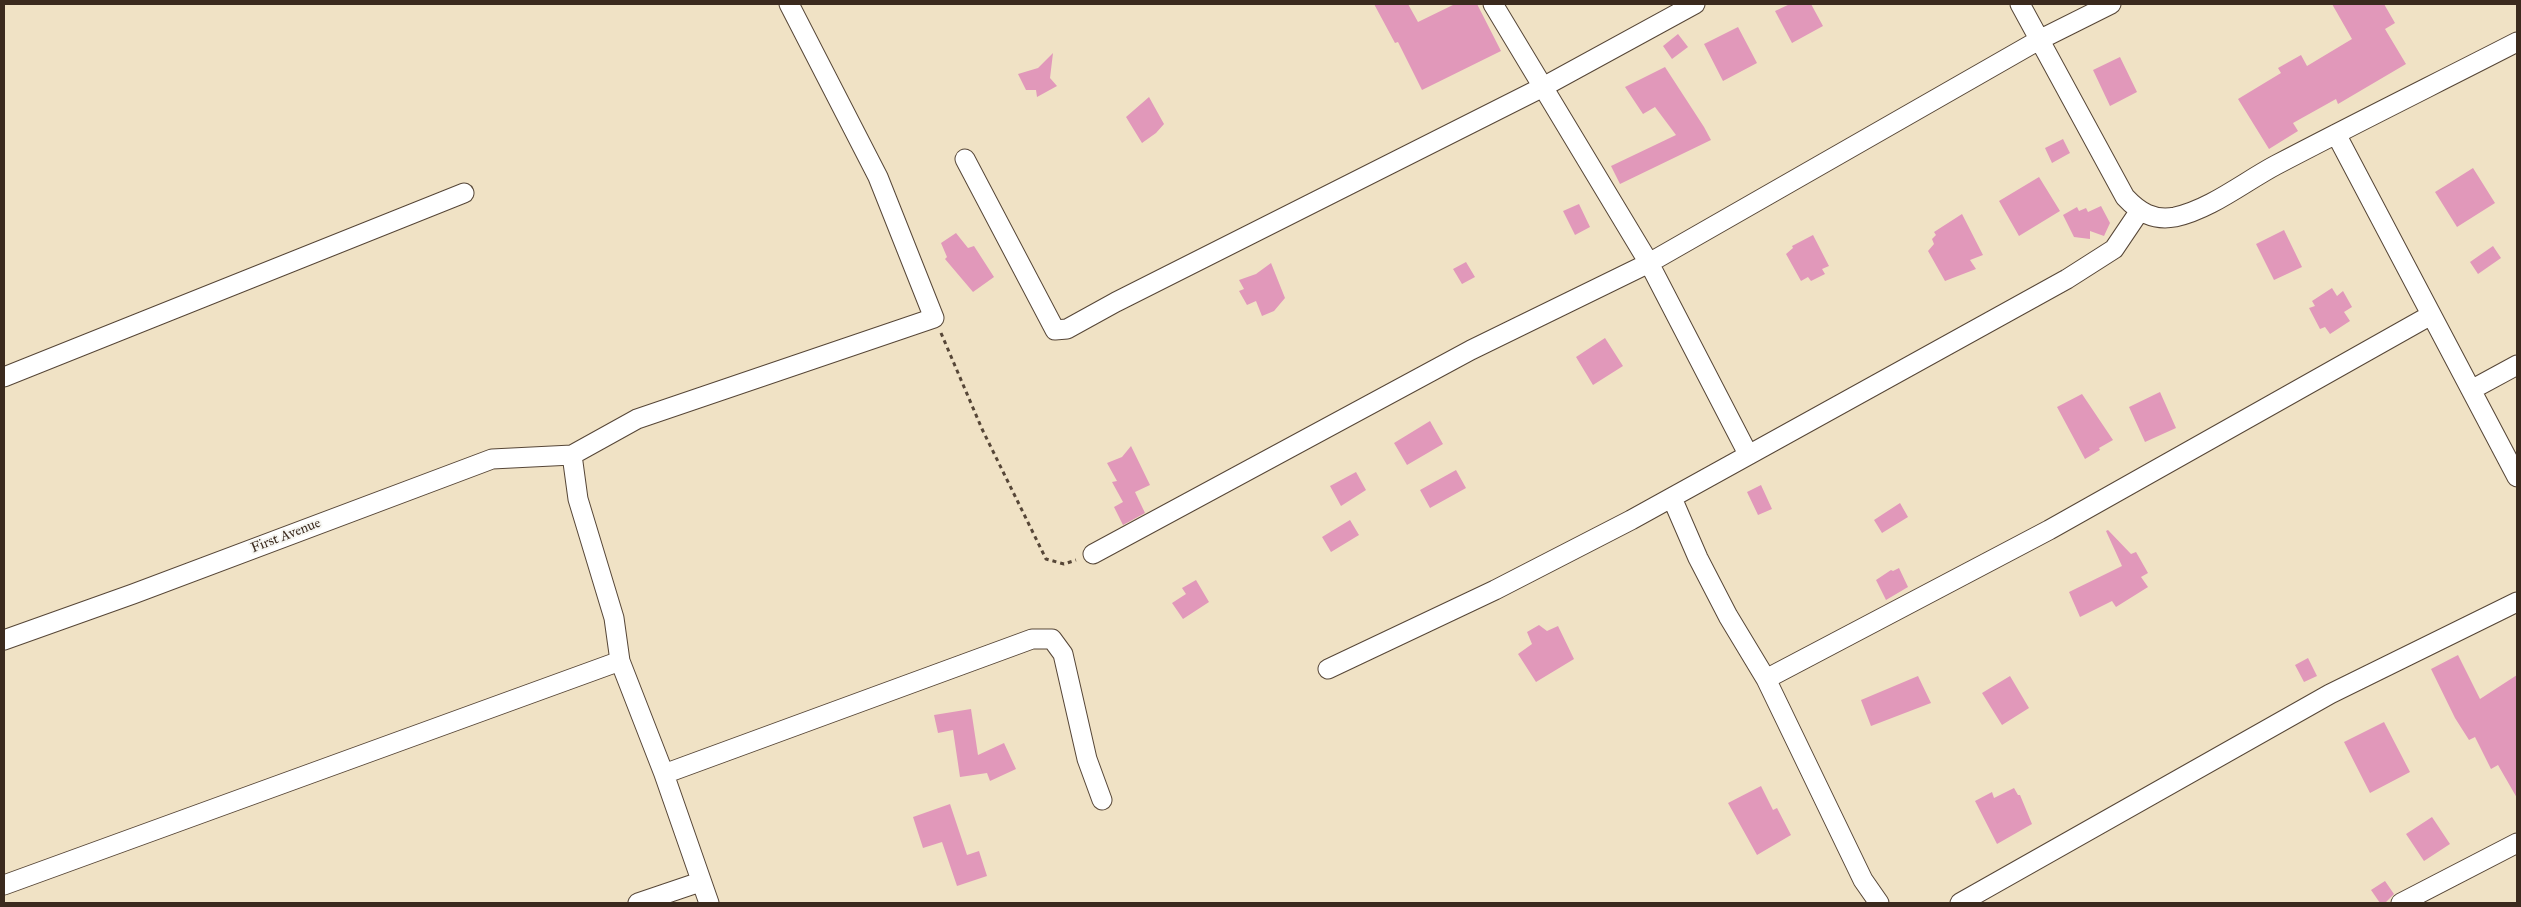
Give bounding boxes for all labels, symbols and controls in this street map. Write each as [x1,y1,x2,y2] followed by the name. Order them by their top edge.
[249,515,323,557] street label: First Avenue

